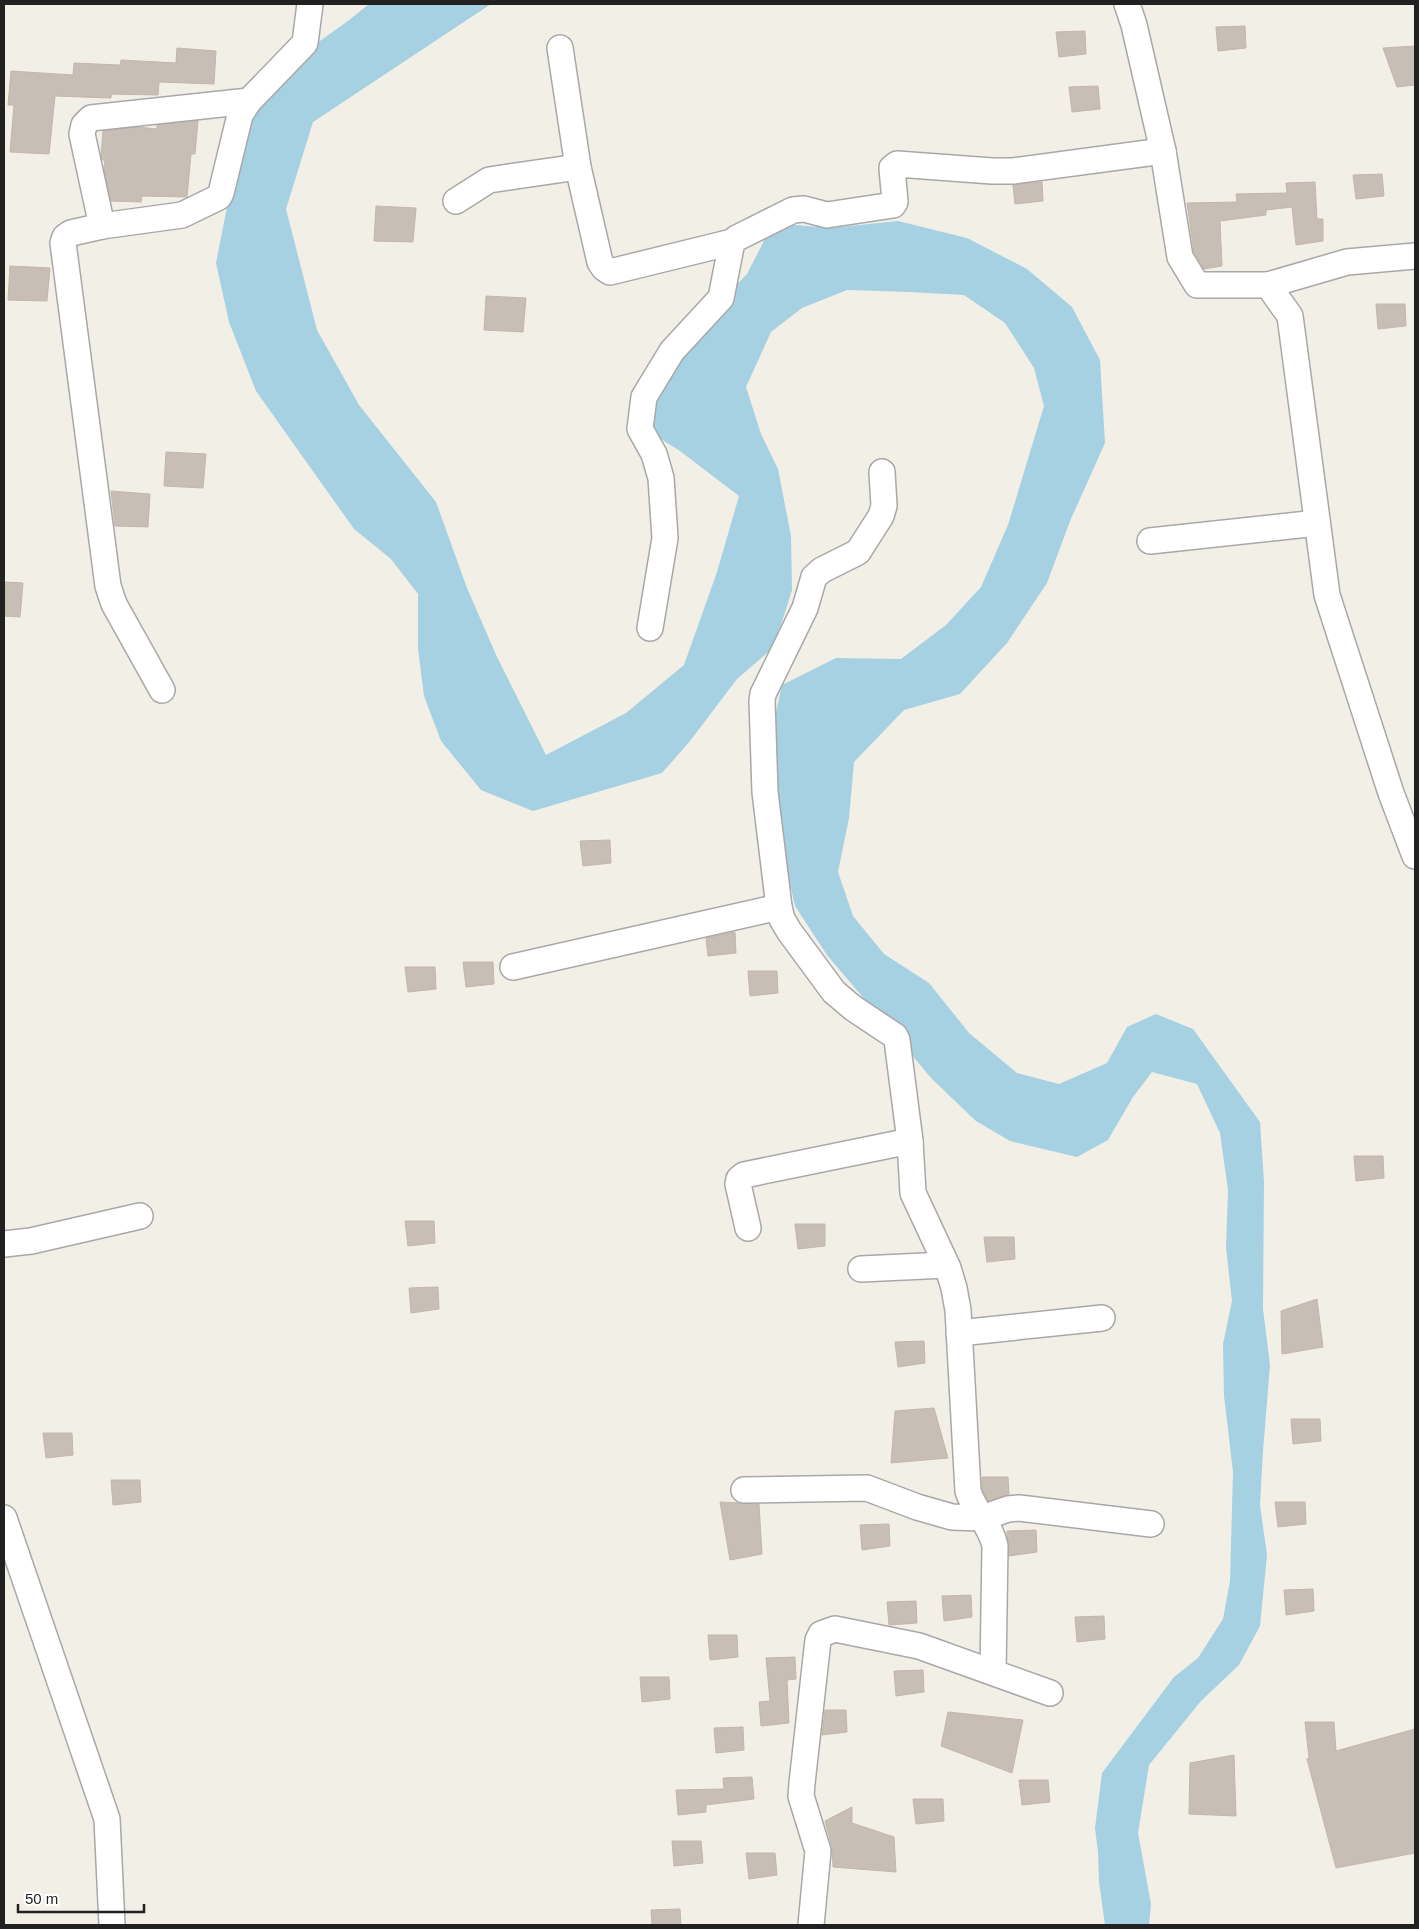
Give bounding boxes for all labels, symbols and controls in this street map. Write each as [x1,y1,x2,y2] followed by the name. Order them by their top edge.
[18,1882,144,1914] scale bar
[25,1890,58,1907] text: 50 m

